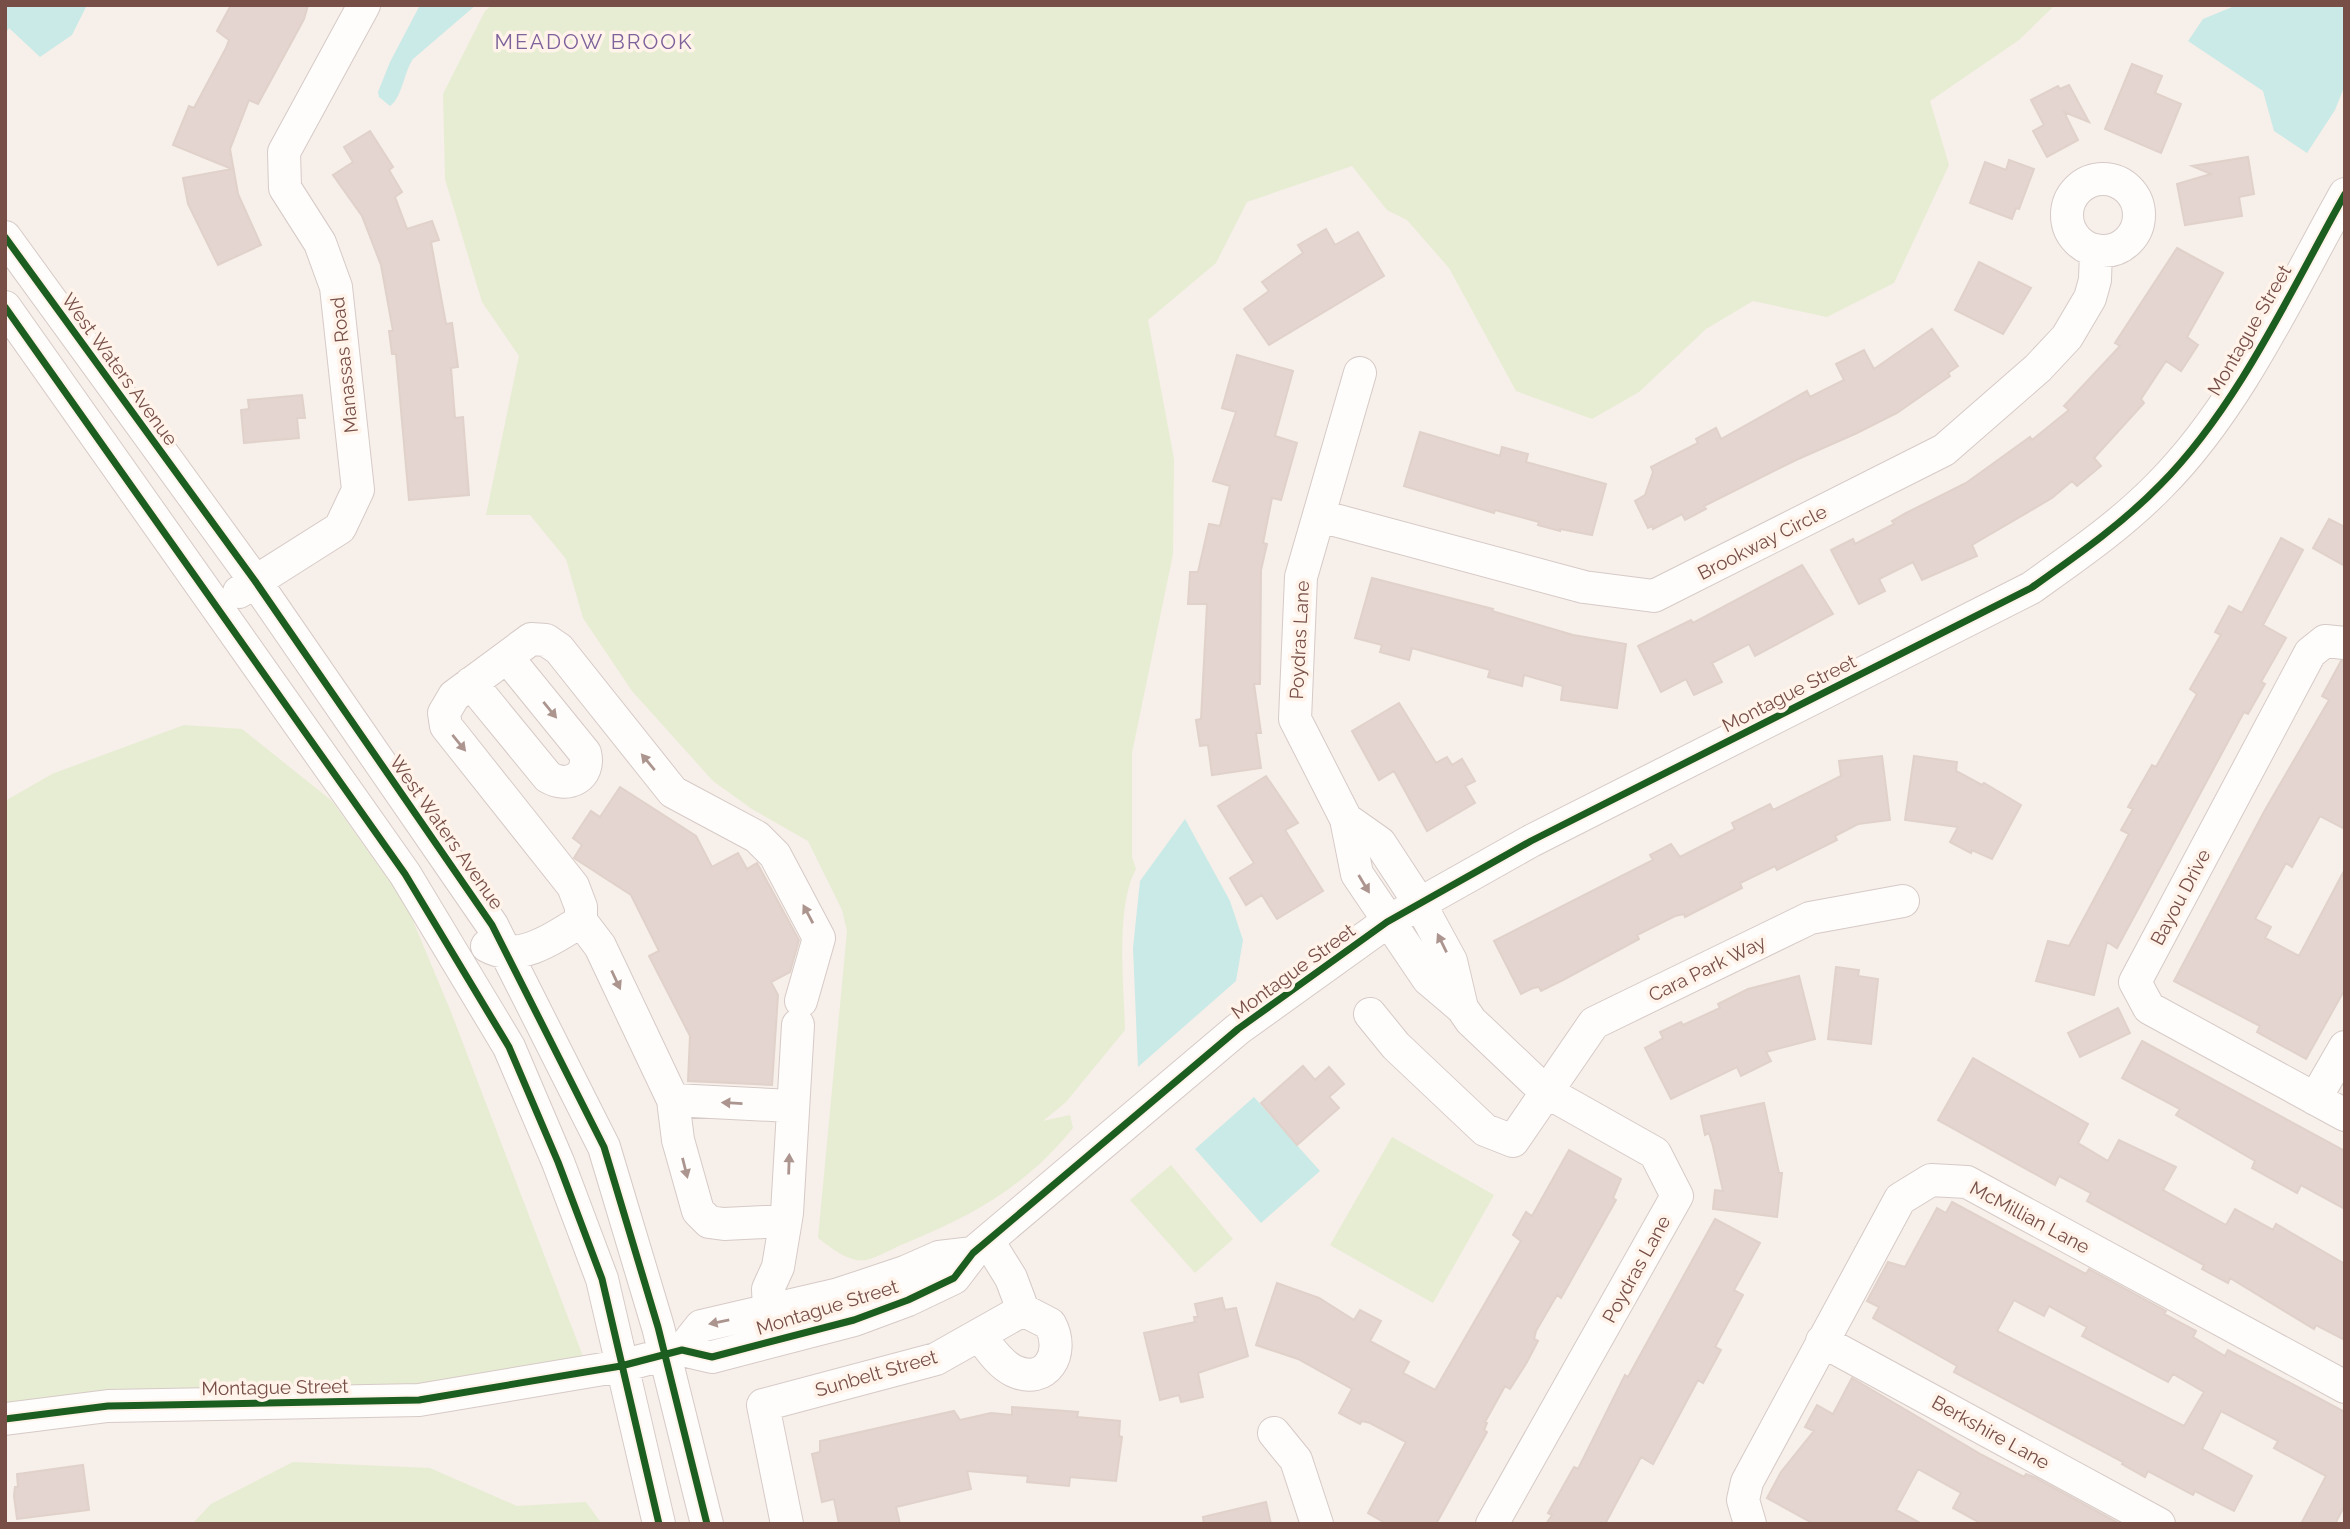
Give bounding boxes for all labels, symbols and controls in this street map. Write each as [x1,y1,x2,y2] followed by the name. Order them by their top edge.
[495,29,693,54] district label: MEADOW BROOK
[2203,260,2296,399] street label: Montague Street
[57,289,183,449] street label: West Waters Avenue
[326,296,362,434] street label: Manassas Road
[1694,500,1830,584] street label: Brookway Circle
[1285,580,1313,700] street label: Poydras Lane
[1718,649,1860,736] street label: Montague Street
[542,700,557,718] one-way arrow
[451,734,466,751] one-way arrow
[386,751,508,913] street label: West Waters Avenue
[640,753,656,771] one-way arrow
[2146,845,2214,949] street label: Bayou Drive
[1357,874,1370,893] one-way arrow
[802,904,814,924] one-way arrow
[1227,918,1360,1023] street label: Montague Street
[1645,930,1769,1006] street label: Cara Park Way
[1437,933,1448,953] one-way arrow
[610,970,622,990] one-way arrow
[721,1098,743,1109] one-way arrow
[783,1153,794,1175] one-way arrow
[680,1157,691,1179] one-way arrow
[1966,1176,2094,1258] street label: McMillian Lane
[1598,1212,1674,1326] street label: Poydras Lane
[753,1275,901,1339] street label: Montague Street
[708,1316,730,1327] one-way arrow
[812,1345,940,1401] street label: Sunbelt Street
[201,1375,349,1399] street label: Montague Street
[1928,1391,2054,1473] street label: Berkshire Lane

